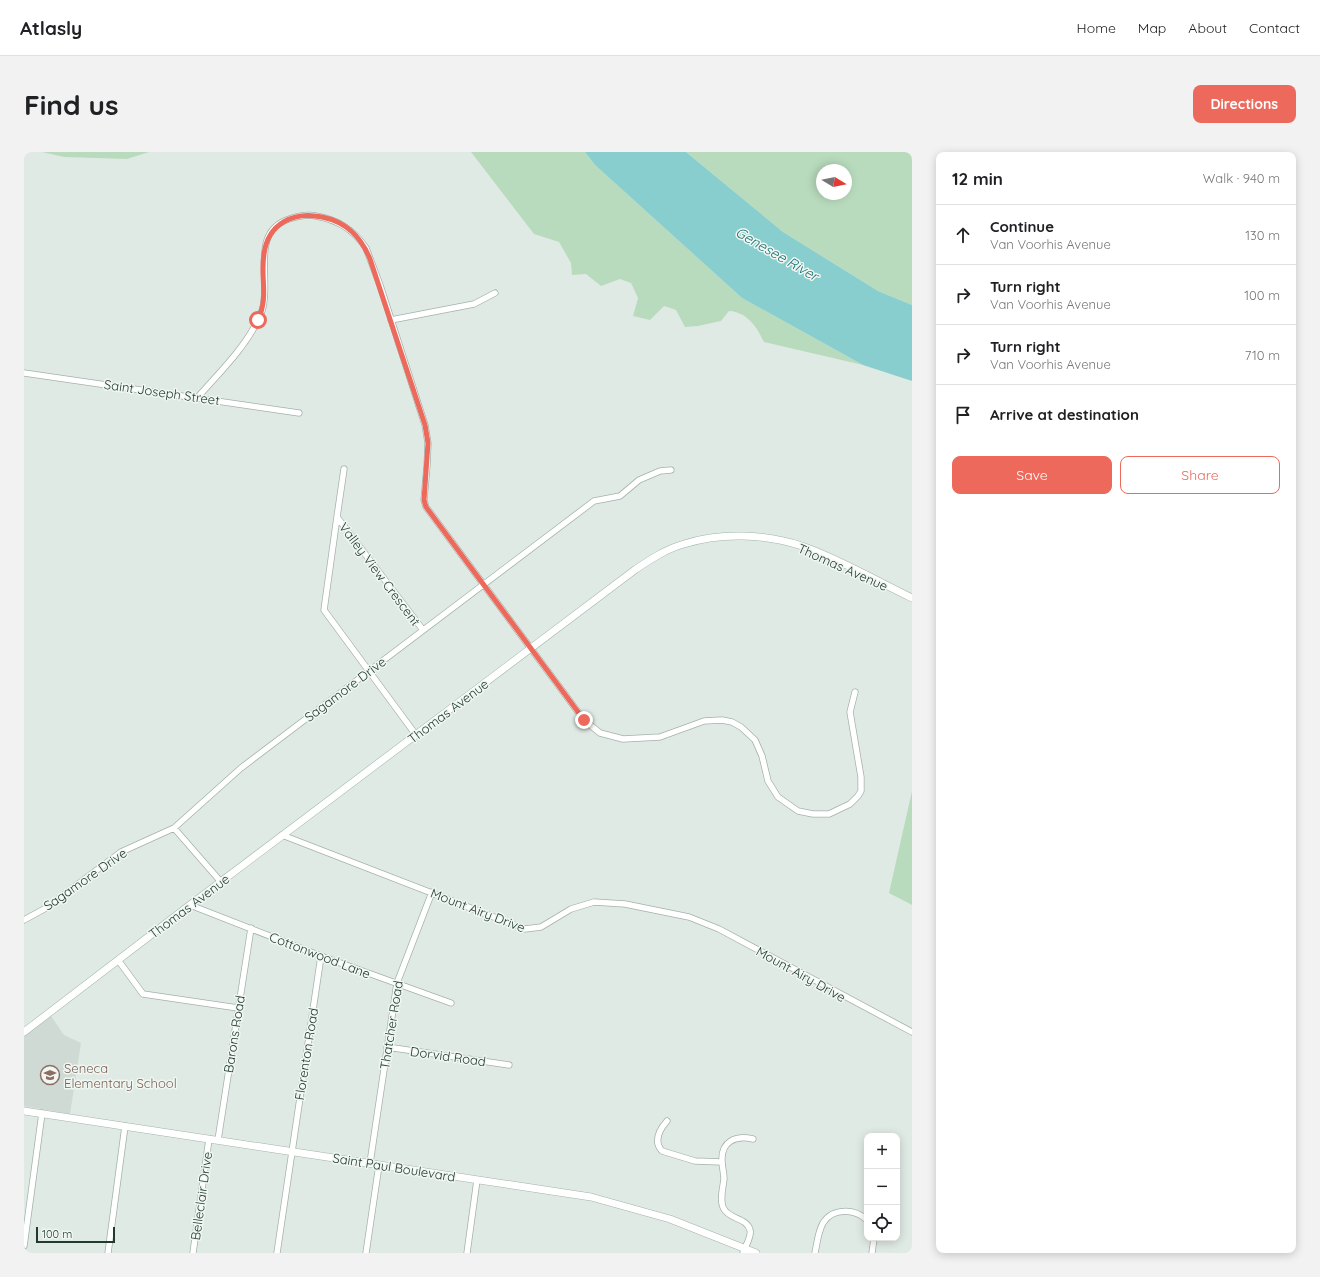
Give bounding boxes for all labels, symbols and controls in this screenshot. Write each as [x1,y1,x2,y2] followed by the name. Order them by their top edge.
[20,16,82,40] text: Atlasly
[1077,19,1116,37] text: Home
[1138,19,1166,37] text: Map
[1188,19,1227,37] text: About
[1249,19,1300,37] text: Contact
[1193,85,1296,123] button: Directions
[24,87,118,122] text: Find us
[816,164,852,200] north arrow
[952,168,1003,189] text: 12 min
[1203,170,1280,186] text: Walk · 940 m
[990,217,1054,236] text: Continue
[732,223,823,286] water label: Genesee River
[952,224,974,246] icon: ahead
[1245,227,1280,243] text: 130 m
[990,236,1111,252] text: Van Voorhis Avenue
[990,277,1061,296] text: Turn right
[952,284,974,306] icon: right
[1244,287,1280,303] text: 100 m
[990,296,1111,312] text: Van Voorhis Avenue
[249,311,267,329] route start
[990,337,1061,356] text: Turn right
[952,344,974,366] icon: right
[1245,347,1280,363] text: 710 m
[990,356,1111,372] text: Van Voorhis Avenue
[103,376,221,408] street label: Saint Joseph Street
[952,404,974,426] icon: arrive
[990,405,1139,424] text: Arrive at destination
[952,456,1112,494] button: Save
[1120,456,1280,494] button: Share
[336,519,424,629] street label: Valley View Crescent
[795,540,891,594] street label: Thomas Avenue
[301,653,389,725] street label: Sagamore Drive
[404,675,492,747] street label: Thomas Avenue
[575,711,593,729] route end
[40,844,130,914] street label: Sagamore Drive
[145,870,233,942] street label: Thomas Avenue
[428,885,528,935] street label: Mount Airy Drive
[267,928,373,982] street label: Cottonwood Lane
[753,943,849,1005] street label: Mount Airy Drive
[376,979,406,1071] street label: Thatcher Road
[220,994,248,1074] street label: Barons Road
[291,1007,321,1101] street label: Florenton Road
[409,1043,487,1069] street label: Dorvid Road
[64,1060,177,1091] place label: Seneca Elementary School
[39,1064,61,1086] school or university icon: Seneca Elementary School
[864,1133,900,1241] map controls
[864,1133,900,1169] button: +
[332,1149,456,1185] street label: Saint Paul Boulevard
[187,1151,215,1241] street label: Belleclair Drive
[864,1169,900,1205] button: −
[864,1205,900,1241] button: locate
[36,1225,115,1244] scale bar
[42,1227,72,1241] text: 100 m

